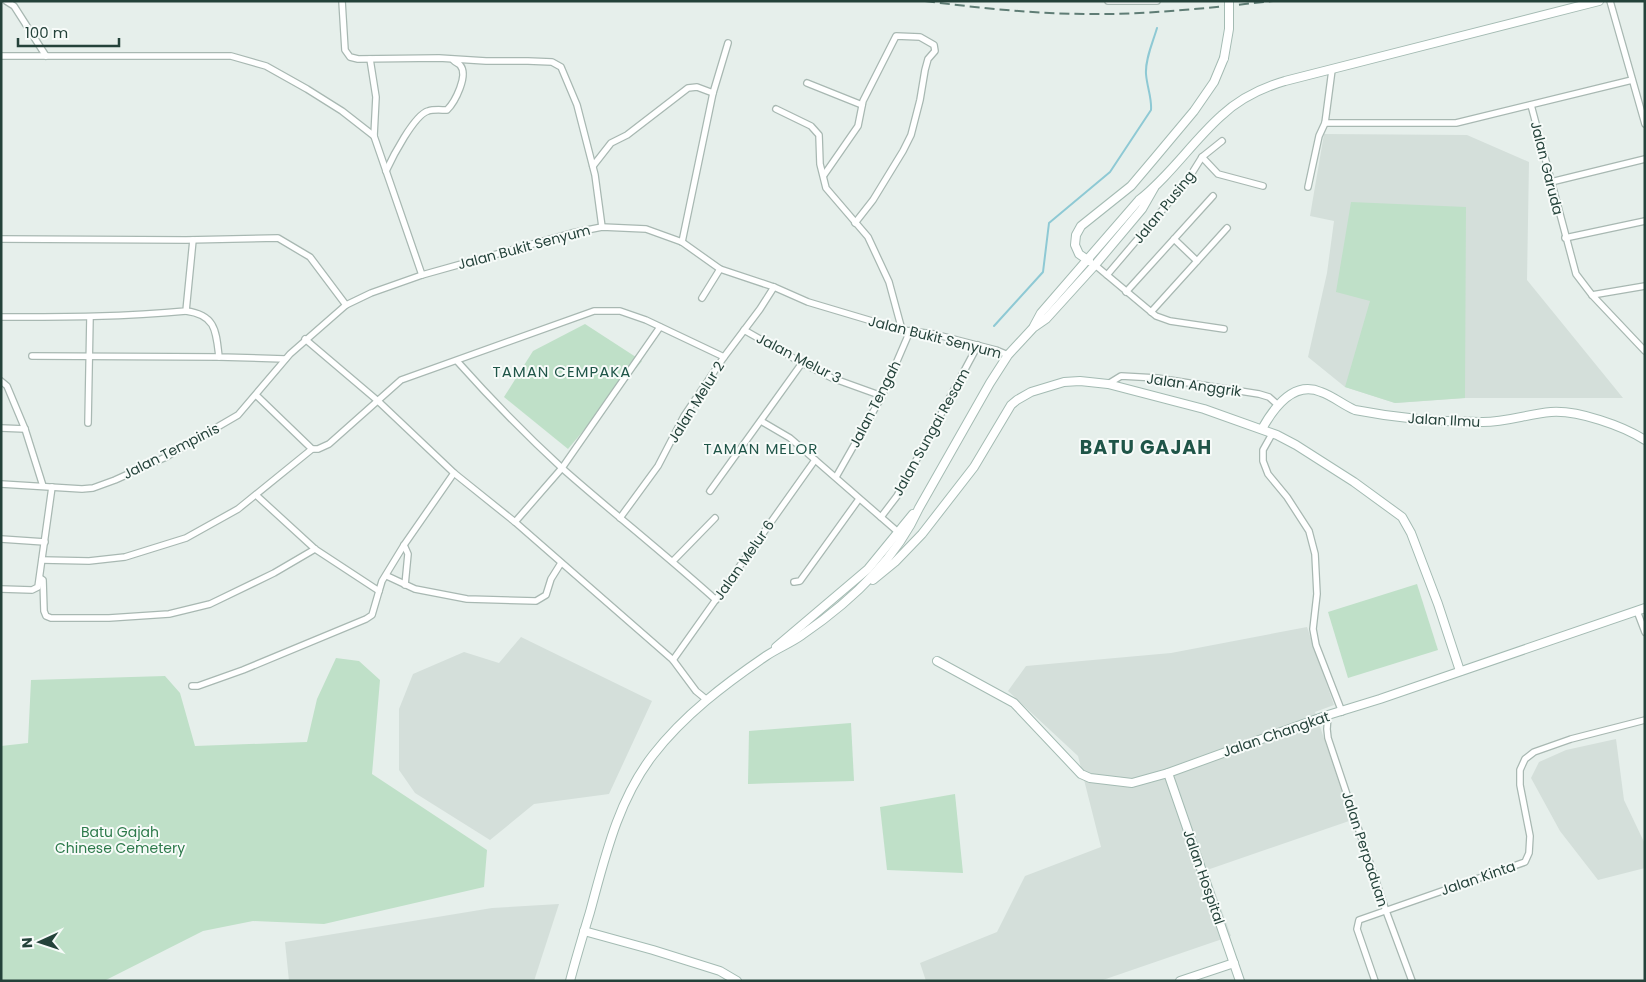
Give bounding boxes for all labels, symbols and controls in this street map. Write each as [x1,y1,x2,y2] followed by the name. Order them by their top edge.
[18,15,119,47] scale bar
[25,22,68,43] text: 100 m
[1526,119,1568,217] street label: Jalan Garuda
[1128,166,1200,248] street label: Jalan Pusing
[455,220,593,274] street label: Jalan Bukit Senyum
[866,311,1004,363] street label: Jalan Bukit Senyum
[753,328,845,388] street label: Jalan Melur 3
[663,357,729,447] street label: Jalan Melur 2
[844,357,906,451] street label: Jalan Tengah
[493,361,631,382] district label: TAMAN CEMPAKA
[888,365,974,499] street label: Jalan Sungai Resam
[1145,368,1244,402] street label: Jalan Anggrik
[1407,408,1481,432] street label: Jalan Ilmu
[119,418,223,484] street label: Jalan Tempinis
[1080,434,1212,461] district label: BATU GAJAH
[704,438,818,459] district label: TAMAN MELOR
[709,516,779,604] street label: Jalan Melur 6
[1220,706,1332,762] street label: Jalan Changkat
[1337,789,1393,909] street label: Jalan Perpaduan
[55,822,185,858] park label: Batu Gajah Chinese Cemetery
[1178,827,1230,927] street label: Jalan Hospital
[1438,856,1518,900] street label: Jalan Kinta
[15,917,65,967] north arrow
[17,937,37,948] text: N

